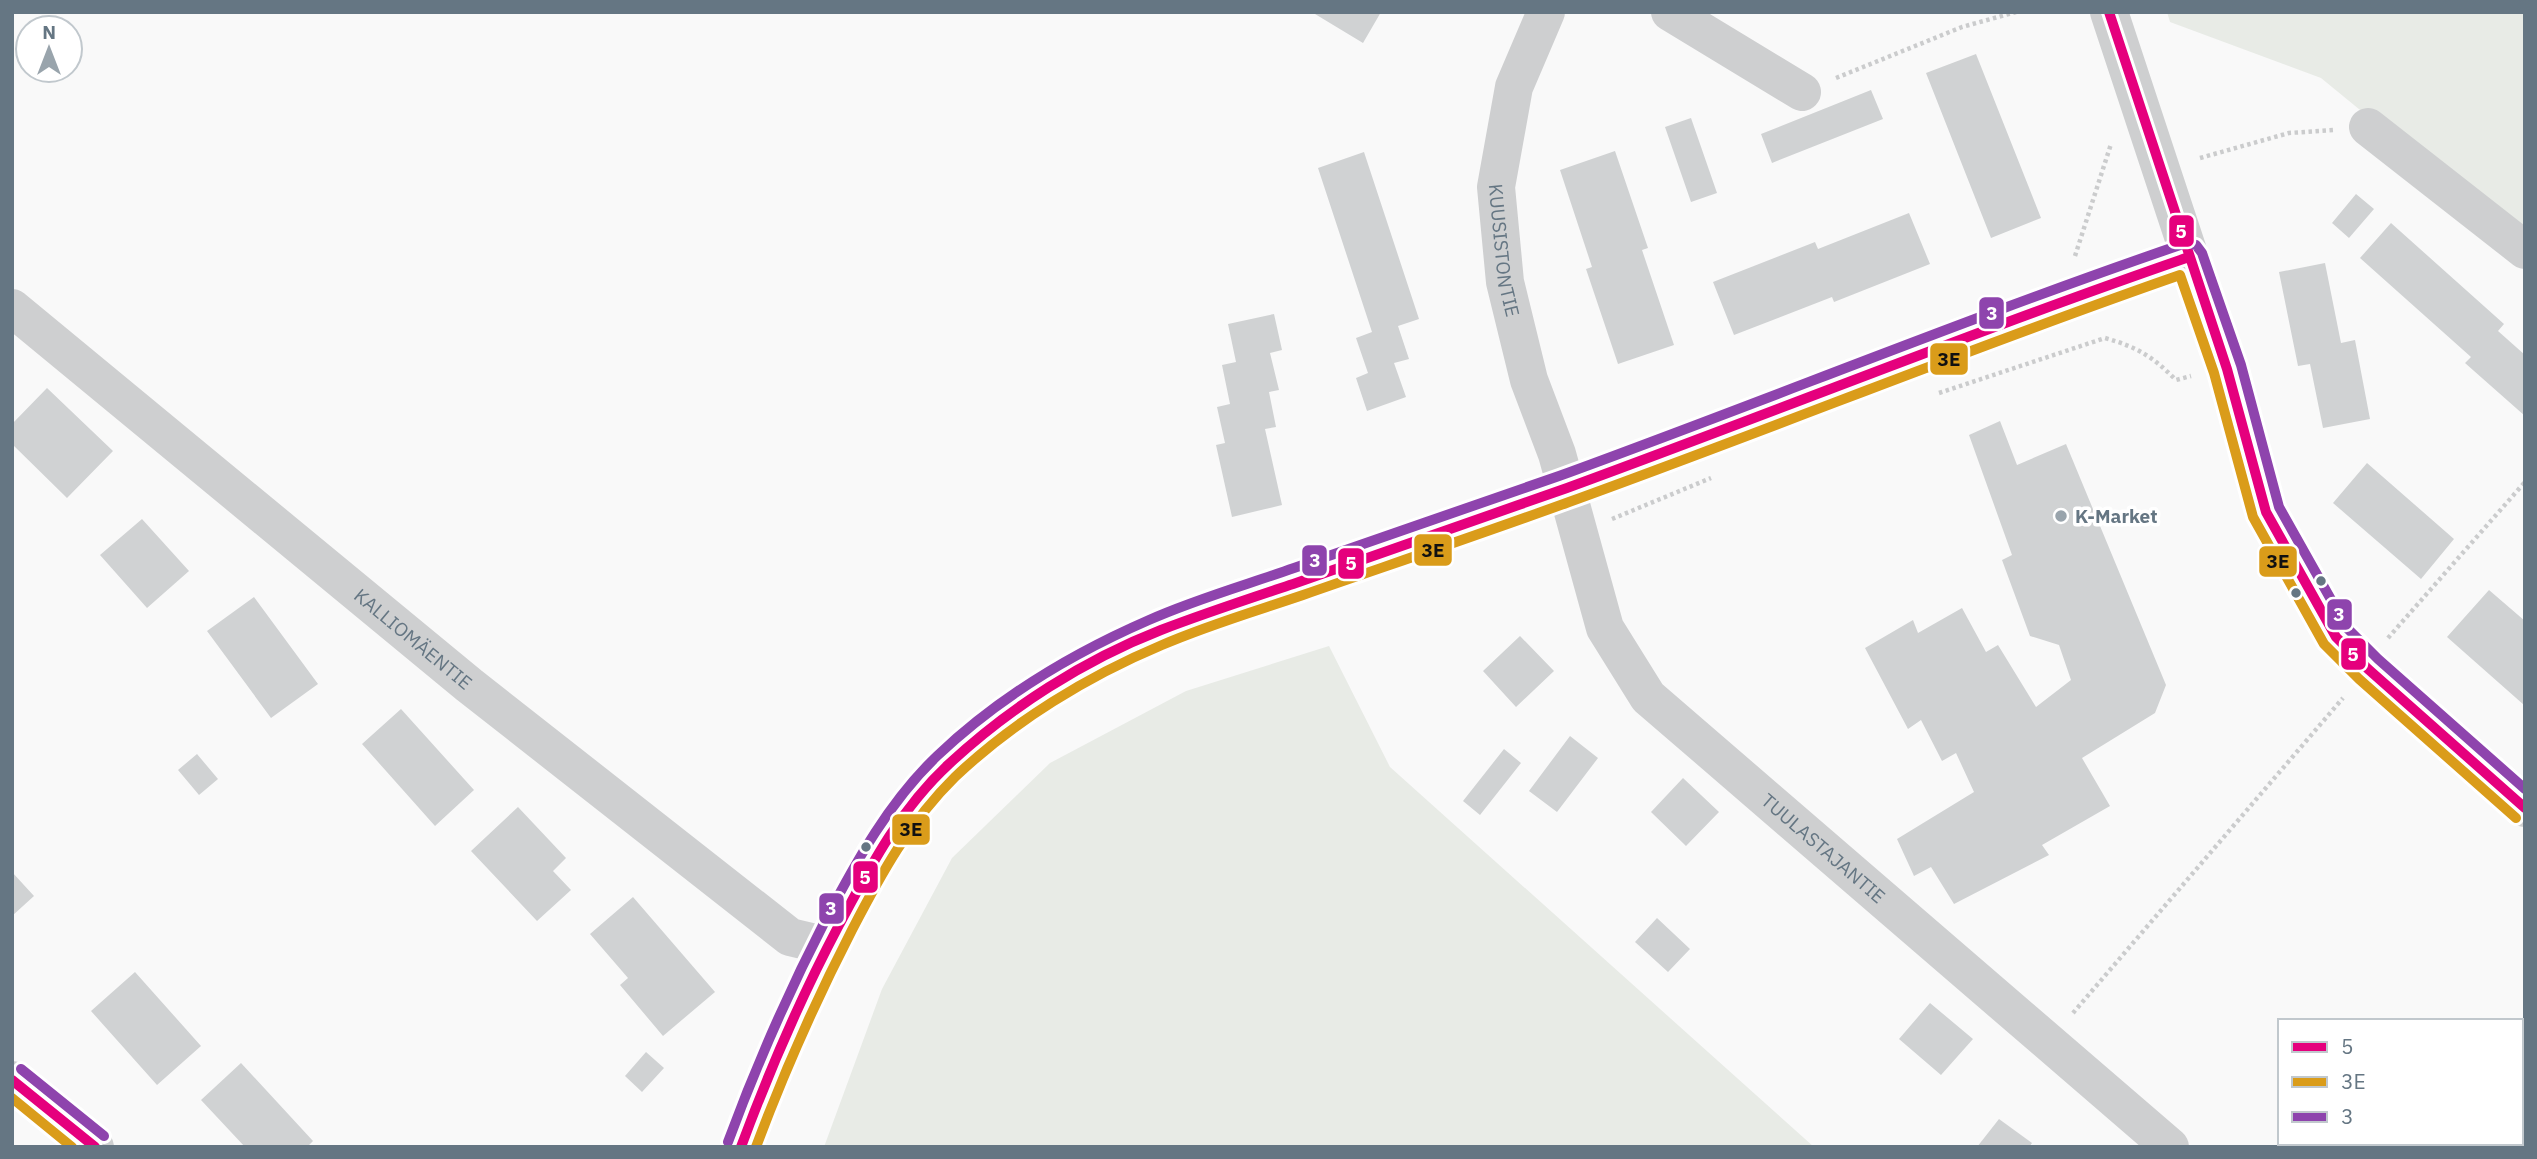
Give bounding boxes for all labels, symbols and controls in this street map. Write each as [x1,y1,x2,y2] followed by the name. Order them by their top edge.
[14,14,84,84] north arrow
[42,20,56,44] text: N
[1484,183,1525,319] street label: KUUSISTONTIE
[2168,214,2195,248] line badge: 5
[2175,219,2187,243] text: 5
[1978,296,2005,330] line badge: 3
[1986,301,1998,325] text: 3
[1929,342,1969,376] line badge: 3E
[1938,347,1960,371] text: 3E
[2075,504,2157,528] place label: K-Market
[2053,508,2069,524] marker: K-Market
[1413,533,1453,567] line badge: 3E
[1422,538,1444,562] text: 3E
[1301,544,1328,577] line badge: 3
[2258,545,2298,578] line badge: 3E
[1337,547,1365,580] line badge: 5
[1309,548,1321,572] text: 3
[2267,549,2289,573] text: 3E
[1345,551,1357,575] text: 5
[2314,574,2328,588] unlabelled marker
[349,583,477,695] street label: KALLIOMÄENTIE
[2289,586,2303,600] unlabelled marker
[2326,598,2353,631] line badge: 3
[2333,602,2345,626] text: 3
[2340,637,2367,671] line badge: 5
[2347,642,2359,666] text: 5
[1756,788,1890,908] street label: TUULASTAJANTIE
[891,813,931,846] line badge: 3E
[900,817,922,841] text: 3E
[859,840,873,854] unlabelled marker
[852,860,879,894] line badge: 5
[859,865,871,889] text: 5
[818,892,845,925] line badge: 3
[825,896,837,920] text: 3
[2278,1019,2523,1145] legend
[2341,1032,2354,1060] text: 5
[2341,1067,2366,1095] text: 3E
[2341,1102,2354,1130] text: 3

